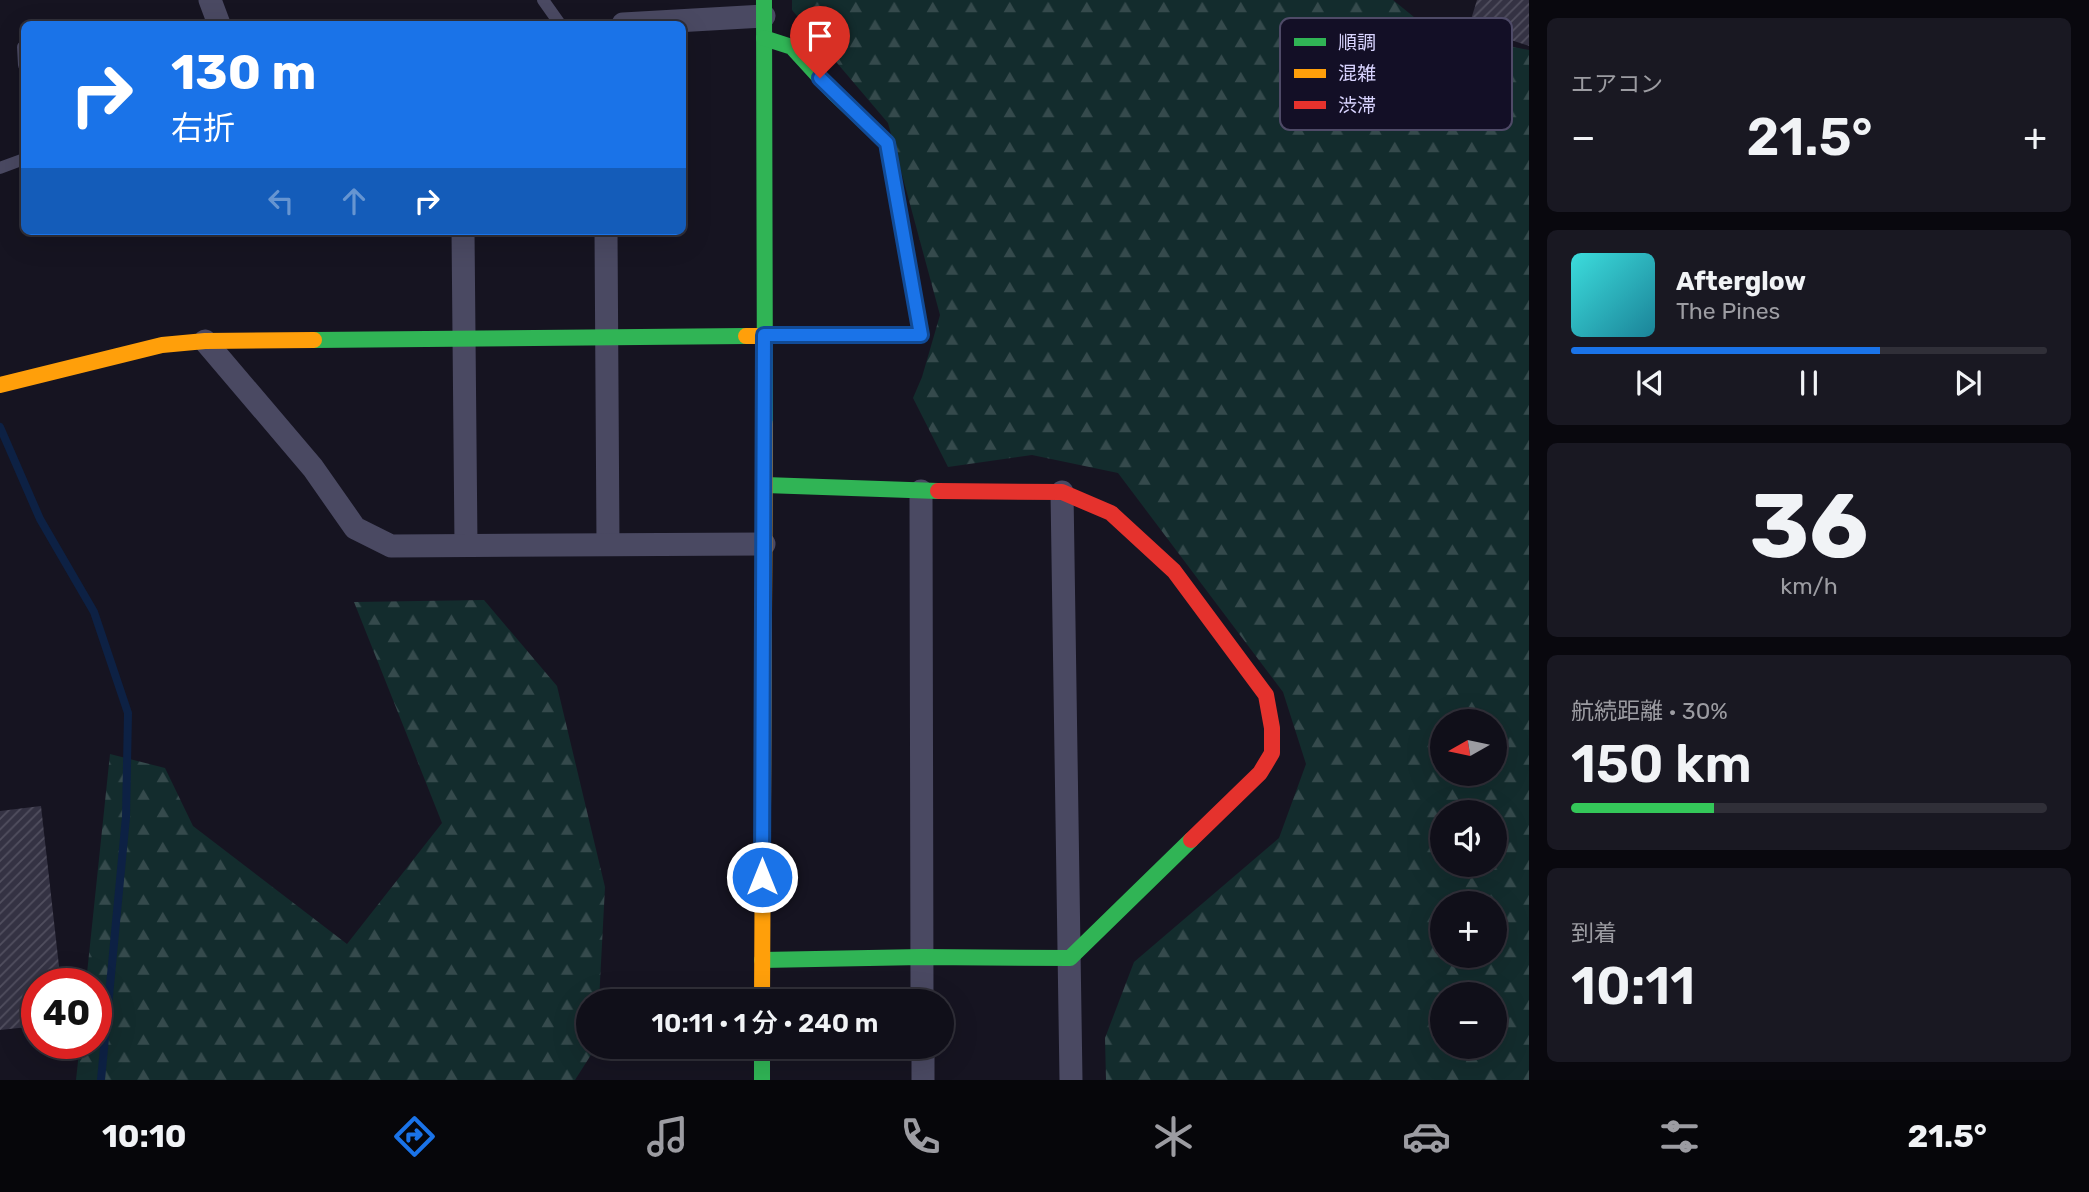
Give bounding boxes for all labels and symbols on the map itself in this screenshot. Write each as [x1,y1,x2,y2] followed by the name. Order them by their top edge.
[790,6,850,78] pin
[1280,18,1512,130] legend
[1338,31,1376,54] text: 順調
[1338,62,1376,85] text: 混雑
[1338,94,1376,117] text: 渋滞
[1430,709,1507,786] north arrow
[725,840,799,914] position arrow
[21,968,112,1059] speed limit sign: 40

